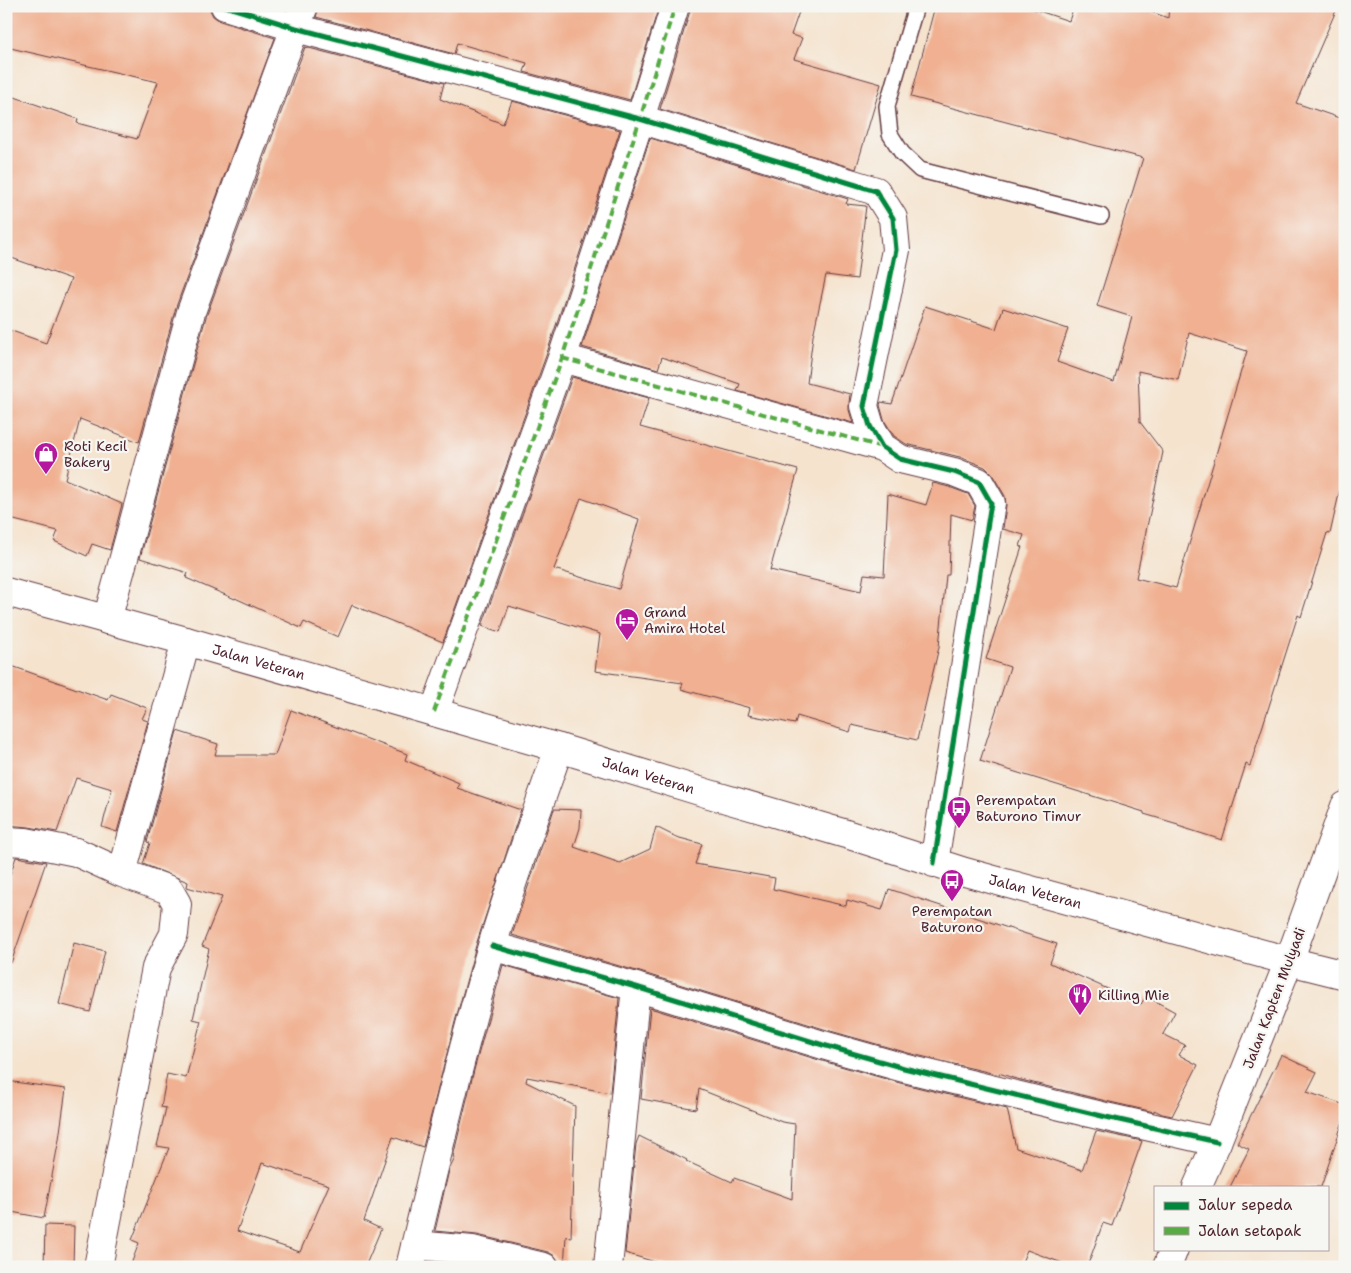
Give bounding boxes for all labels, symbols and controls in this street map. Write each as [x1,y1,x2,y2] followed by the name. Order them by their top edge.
[64,437,128,471] place label: Roti Kecil Bakery
[33,441,59,475] shop icon: Roti Kecil Bakery
[644,603,726,637] place label: Grand Amira Hotel
[614,607,640,641] hotel icon: Grand Amira Hotel
[210,640,307,684] street label: Jalan Veteran
[600,753,697,798] street label: Jalan Veteran
[976,791,1082,825] place label: Perempatan Baturono Timur
[946,795,972,829] bus stop icon: Perempatan Baturono Timur
[939,868,965,902] bus stop icon: Perempatan Baturono
[987,870,1084,913] street label: Jalan Veteran
[912,902,993,936] place label: Perempatan Baturono
[1239,925,1309,1071] street label: Jalan Kapten Mulyadi
[1067,982,1093,1016] restaurant icon: Killing Mie
[1098,986,1170,1004] place label: Killing Mie
[1154,1186,1328,1250] legend
[1198,1195,1293,1215] text: Jalur sepeda
[1198,1221,1302,1241] text: Jalan setapak

